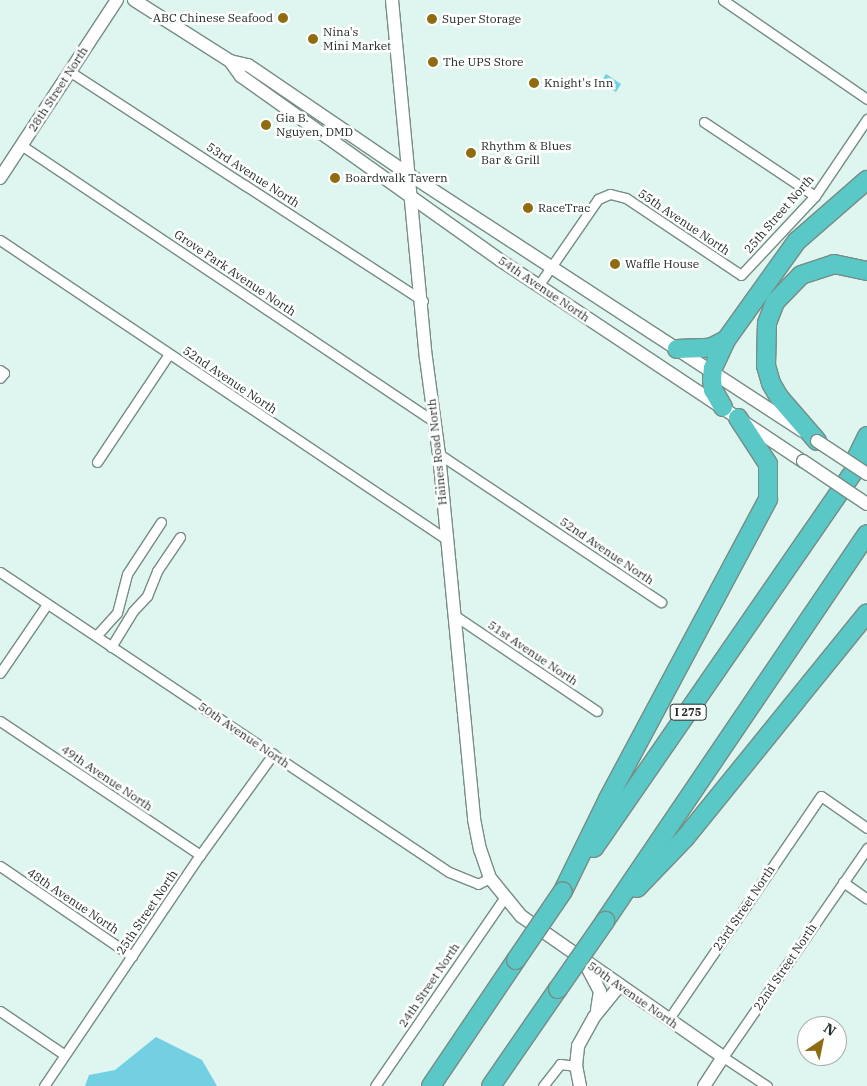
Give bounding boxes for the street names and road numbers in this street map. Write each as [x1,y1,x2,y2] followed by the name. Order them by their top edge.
[25,44,91,134] street label: 28th Street North
[204,140,302,210] street label: 53rd Avenue North
[741,172,817,256] street label: 25th Street North
[636,186,732,258] street label: 55th Avenue North
[172,227,298,319] street label: Grove Park Avenue North
[496,253,592,325] street label: 54th Avenue North
[180,343,280,417] street label: 52nd Avenue North
[424,398,450,506] street label: Haines Road North
[557,514,657,588] street label: 52nd Avenue North
[485,618,581,688] street label: 51st Avenue North
[196,699,292,771] street label: 50th Avenue North
[669,704,707,720] road number: I 275
[59,742,155,814] street label: 49th Avenue North
[710,863,778,953] street label: 23rd Street North
[25,865,121,937] street label: 48th Avenue North
[113,867,181,957] street label: 25th Street North
[751,921,819,1013] street label: 22nd Street North
[395,940,463,1030] street label: 24th Street North
[585,958,681,1032] street label: 50th Avenue North

